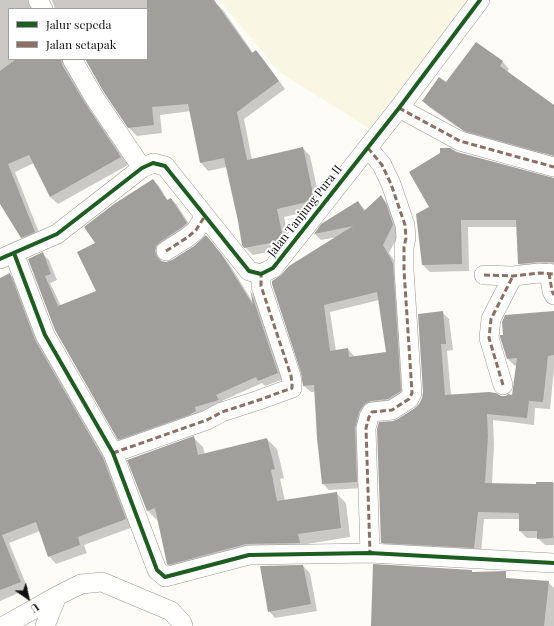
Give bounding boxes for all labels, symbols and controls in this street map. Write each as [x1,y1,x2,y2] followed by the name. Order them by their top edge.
[8,8,148,60] legend
[46,16,112,32] text: Jalur sepeda
[46,36,116,52] text: Jalan setapak
[265,162,345,260] street label: Jalan Tanjung Pura II
[8,578,48,618] north arrow
[28,600,42,617] text: U

